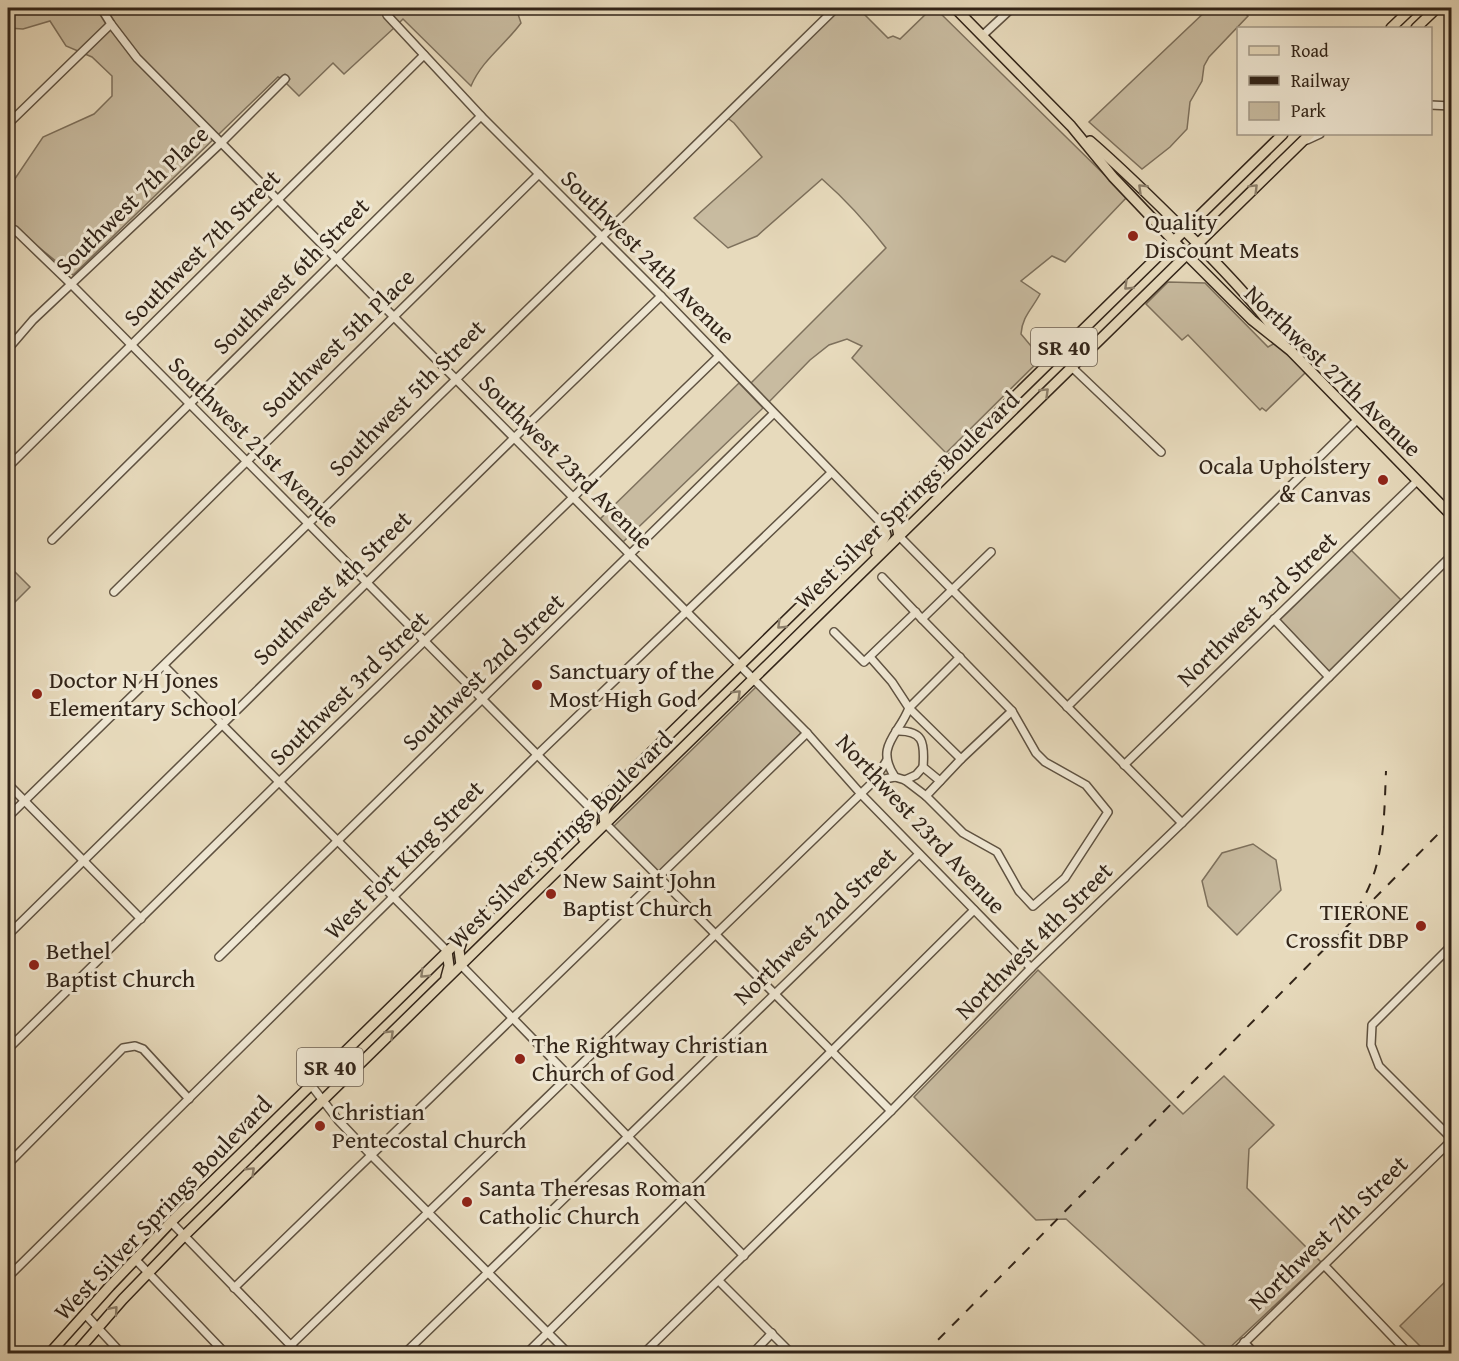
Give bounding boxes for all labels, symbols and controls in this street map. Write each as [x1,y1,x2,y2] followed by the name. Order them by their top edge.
[1237,27,1432,135] legend
[1291,37,1329,64] text: Road
[1291,67,1350,94] text: Railway
[1291,97,1327,124] text: Park
[47,117,216,282] street label: Southwest 7th Place
[115,161,288,334] street label: Southwest 7th Street
[553,162,743,352] street label: Southwest 24th Avenue
[1138,184,1149,195] one-way arrow
[1247,185,1258,196] one-way arrow
[204,189,377,362] street label: Southwest 6th Street
[1145,204,1299,267] place label: Quality Discount Meats
[1126,229,1140,243] marker: Quality Discount Meats
[253,260,422,425] street label: Southwest 5th Place
[1237,276,1430,465] street label: Northwest 27th Avenue
[1124,279,1134,290] one-way arrow
[320,311,493,484] street label: Southwest 5th Street
[1031,328,1097,366] road number: SR 40
[161,348,348,535] street label: Southwest 21st Avenue
[471,366,662,557] street label: Southwest 23rd Avenue
[786,382,1027,617] street label: West Silver Springs Boulevard
[1038,389,1049,400] one-way arrow
[1199,448,1371,511] place label: Ocala Upholstery & Canvas
[1376,473,1390,487] marker: Ocala Upholstery & Canvas
[244,502,420,673] street label: Southwest 4th Street
[1169,522,1345,694] street label: Northwest 3rd Street
[394,584,572,759] street label: Southwest 2nd Street
[261,602,437,773] street label: Southwest 3rd Street
[777,618,787,629] one-way arrow
[549,653,715,716] place label: Sanctuary of the Most High God
[49,662,237,725] place label: Doctor N H Jones Elementary School
[530,678,544,692] marker: Sanctuary of the Most High God
[30,687,44,701] marker: Doctor N H Jones Elementary School
[730,691,741,702] one-way arrow
[439,722,680,957] street label: West Silver Springs Boulevard
[828,726,1014,922] street label: Northwest 23rd Avenue
[316,772,492,947] street label: West Fort King Street
[725,838,904,1013] street label: Northwest 2nd Street
[947,854,1121,1027] street label: Northwest 4th Street
[563,862,717,925] place label: New Saint John Baptist Church
[544,887,558,901] marker: New Saint John Baptist Church
[1286,894,1409,957] place label: TIERONE Crossfit DBP
[1414,919,1428,933] marker: TIERONE Crossfit DBP
[46,933,196,996] place label: Bethel Baptist Church
[27,958,41,972] marker: Bethel Baptist Church
[421,967,431,978] one-way arrow
[532,1027,768,1090] place label: The Rightway Christian Church of God
[382,1031,393,1042] one-way arrow
[297,1048,363,1086] road number: SR 40
[513,1052,527,1066] marker: The Rightway Christian Church of God
[46,1087,280,1328] street label: West Silver Springs Boulevard
[332,1094,527,1157] place label: Christian Pentecostal Church
[313,1119,327,1133] marker: Christian Pentecostal Church
[1240,1147,1416,1318] street label: Northwest 7th Street
[243,1167,254,1178] one-way arrow
[479,1170,706,1233] place label: Santa Theresas Roman Catholic Church
[460,1195,474,1209] marker: Santa Theresas Roman Catholic Church
[107,1306,118,1317] one-way arrow

